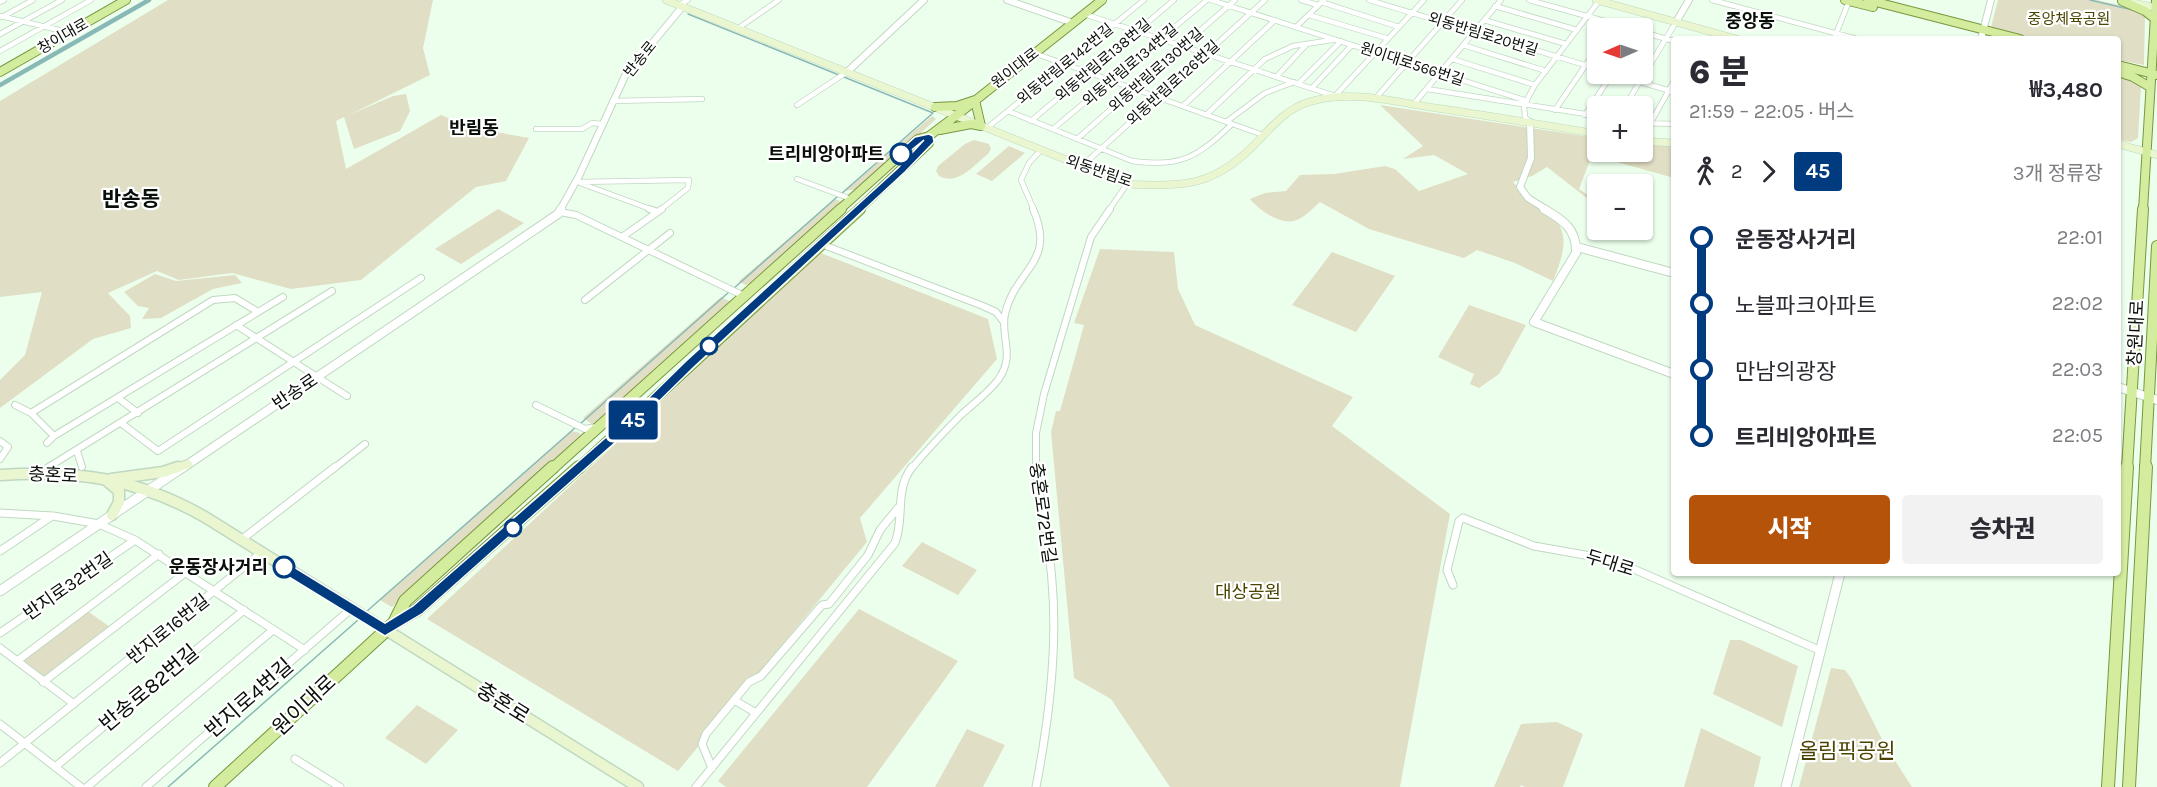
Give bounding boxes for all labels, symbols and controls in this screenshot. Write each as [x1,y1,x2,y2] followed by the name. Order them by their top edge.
[1426,9,1540,59] street label: 외동반림로20번길
[1725,10,1775,32] district label: 중앙동
[2028,10,2110,28] park label: 중앙체육공원
[35,14,91,58] street label: 창이대로
[1051,15,1155,105] street label: 외동반림로138번길
[1587,18,1653,84] north arrow
[1587,18,1653,240] map controls
[1013,20,1117,108] street label: 외동반림로142번길
[1079,20,1181,110] street label: 외동반림로134번길
[1105,24,1207,116] street label: 외동반림로130번길
[620,37,660,81] street label: 반송로
[1123,37,1223,129] street label: 외동반림로126번길
[1358,39,1466,89] street label: 원이대로566번길
[988,44,1042,92] street label: 원이대로
[1689,53,1749,91] text: 6 분
[2030,77,2103,103] text: ₩3,480
[1587,96,1653,162] button: +
[1689,100,1854,123] text: 21:59 – 22:05 · 버스
[449,117,499,139] district label: 반림동
[768,143,884,165] place label: 트리비앙아파트
[890,143,912,165] marker: 트리비앙아파트
[1063,151,1135,191] street label: 외동반림로
[1689,155,1722,188] icon: walk
[1752,155,1785,188] icon: forward
[1806,159,1830,183] text: 45
[1731,160,1743,183] text: 2
[2013,162,2103,185] text: 3개 정류장
[1587,174,1653,240] button: −
[102,187,160,211] district label: 반송동
[2057,226,2103,249] text: 22:01
[1735,227,1856,253] text: 운동장사거리
[2052,292,2103,315] text: 22:02
[1735,293,1877,319] text: 노블파크아파트
[2123,299,2149,367] street label: 창원대로
[700,337,718,355] unlabelled marker
[2052,358,2103,381] text: 22:03
[1735,359,1836,385] text: 만남의광장
[268,369,322,415] street label: 반송로
[606,400,660,440] line badge: 45
[621,408,645,432] text: 45
[2052,424,2103,447] text: 22:05
[1735,425,1877,451] text: 트리비앙아파트
[1025,461,1061,565] street label: 충혼로72번길
[28,463,78,487] street label: 충혼로
[1689,495,1890,564] button: 시작
[1902,495,2103,564] button: 승차권
[504,519,522,537] unlabelled marker
[1583,545,1637,581] street label: 두대로
[19,547,117,625] street label: 반지로32번길
[169,556,268,578] place label: 운동장사거리
[273,556,295,578] marker: 운동장사거리
[1215,581,1281,603] park label: 대상공원
[123,589,213,669] street label: 반지로16번길
[95,640,203,736] street label: 반송로82번길
[200,653,298,743] street label: 반지로4번길
[268,670,340,740] street label: 원이대로
[472,677,534,729] street label: 충혼로
[1799,739,1895,763] park label: 올림픽공원

